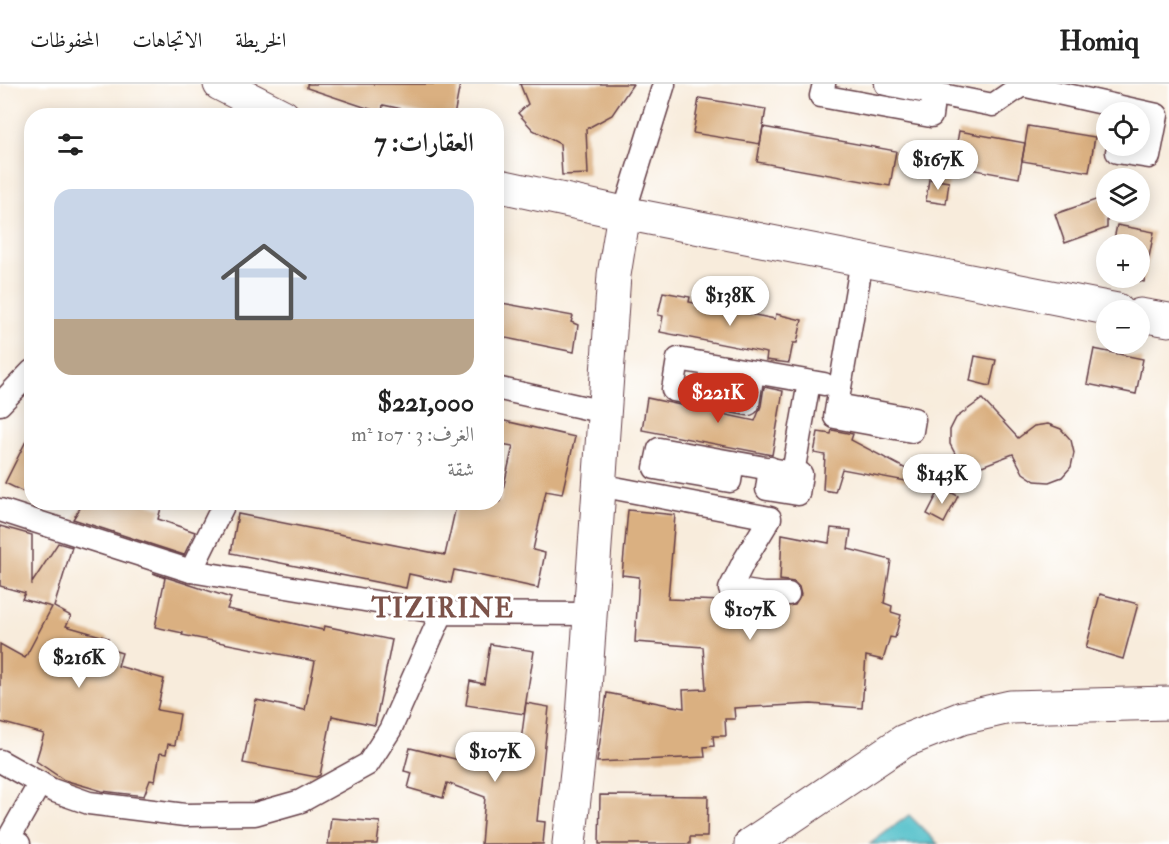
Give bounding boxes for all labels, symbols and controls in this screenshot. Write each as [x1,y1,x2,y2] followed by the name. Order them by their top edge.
[1059,24,1139,59] text: Homiq
[30,27,99,54] text: المحفوظات
[132,27,202,54] text: الاتجاهات
[235,27,286,54] text: الخريطة
[1096,102,1150,354] map controls
[1096,102,1150,156] button: locate
[375,127,474,159] text: العقارات: 7
[54,128,87,161] icon: filters
[896,140,980,191] pin: $167K
[912,147,964,172] text: $167K
[1096,168,1150,222] button: layers
[210,228,318,336] icon: home
[1096,234,1150,288] button: +
[688,276,772,327] pin: $138K
[705,283,755,308] text: $138K
[1096,300,1150,354] button: −
[676,373,760,424] pin: $221K
[692,380,744,405] text: $221K
[377,387,474,419] text: $221,000
[351,422,474,447] text: الغرف: 3 · 107 m²
[900,454,984,505] pin: $143K
[448,457,474,482] text: شقة
[917,461,967,486] text: $143K
[708,590,792,641] pin: $107K
[371,593,514,625] district label: TIZIRINE
[724,597,776,622] text: $107K
[37,638,121,689] pin: $216K
[53,645,105,670] text: $216K
[453,732,537,783] pin: $107K
[469,739,521,764] text: $107K

